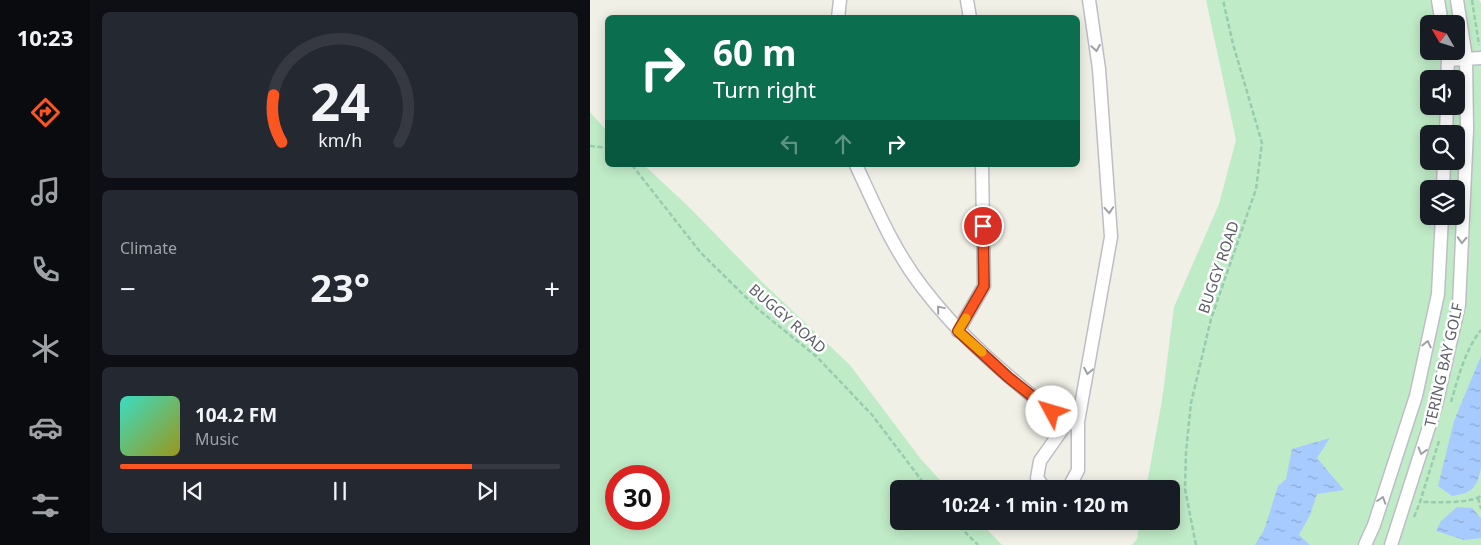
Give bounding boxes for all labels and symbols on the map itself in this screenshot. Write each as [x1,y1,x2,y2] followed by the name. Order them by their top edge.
[1420,15,1465,60] north arrow
[1091,44,1101,53] one-way arrow
[962,205,1004,247] pin
[1103,206,1114,214] one-way arrow
[1193,218,1243,316] street label: BUGGY ROAD
[1457,237,1468,245] one-way arrow
[745,279,831,357] street label: BUGGY ROAD
[1419,301,1467,429] street label: TERING BAY GOLF
[936,305,945,314] one-way arrow
[1421,339,1432,348] one-way arrow
[1083,366,1094,375] one-way arrow
[1025,385,1077,437] position arrow
[1417,446,1427,454] one-way arrow
[605,465,670,530] speed limit sign: 30
[1377,496,1387,504] one-way arrow

